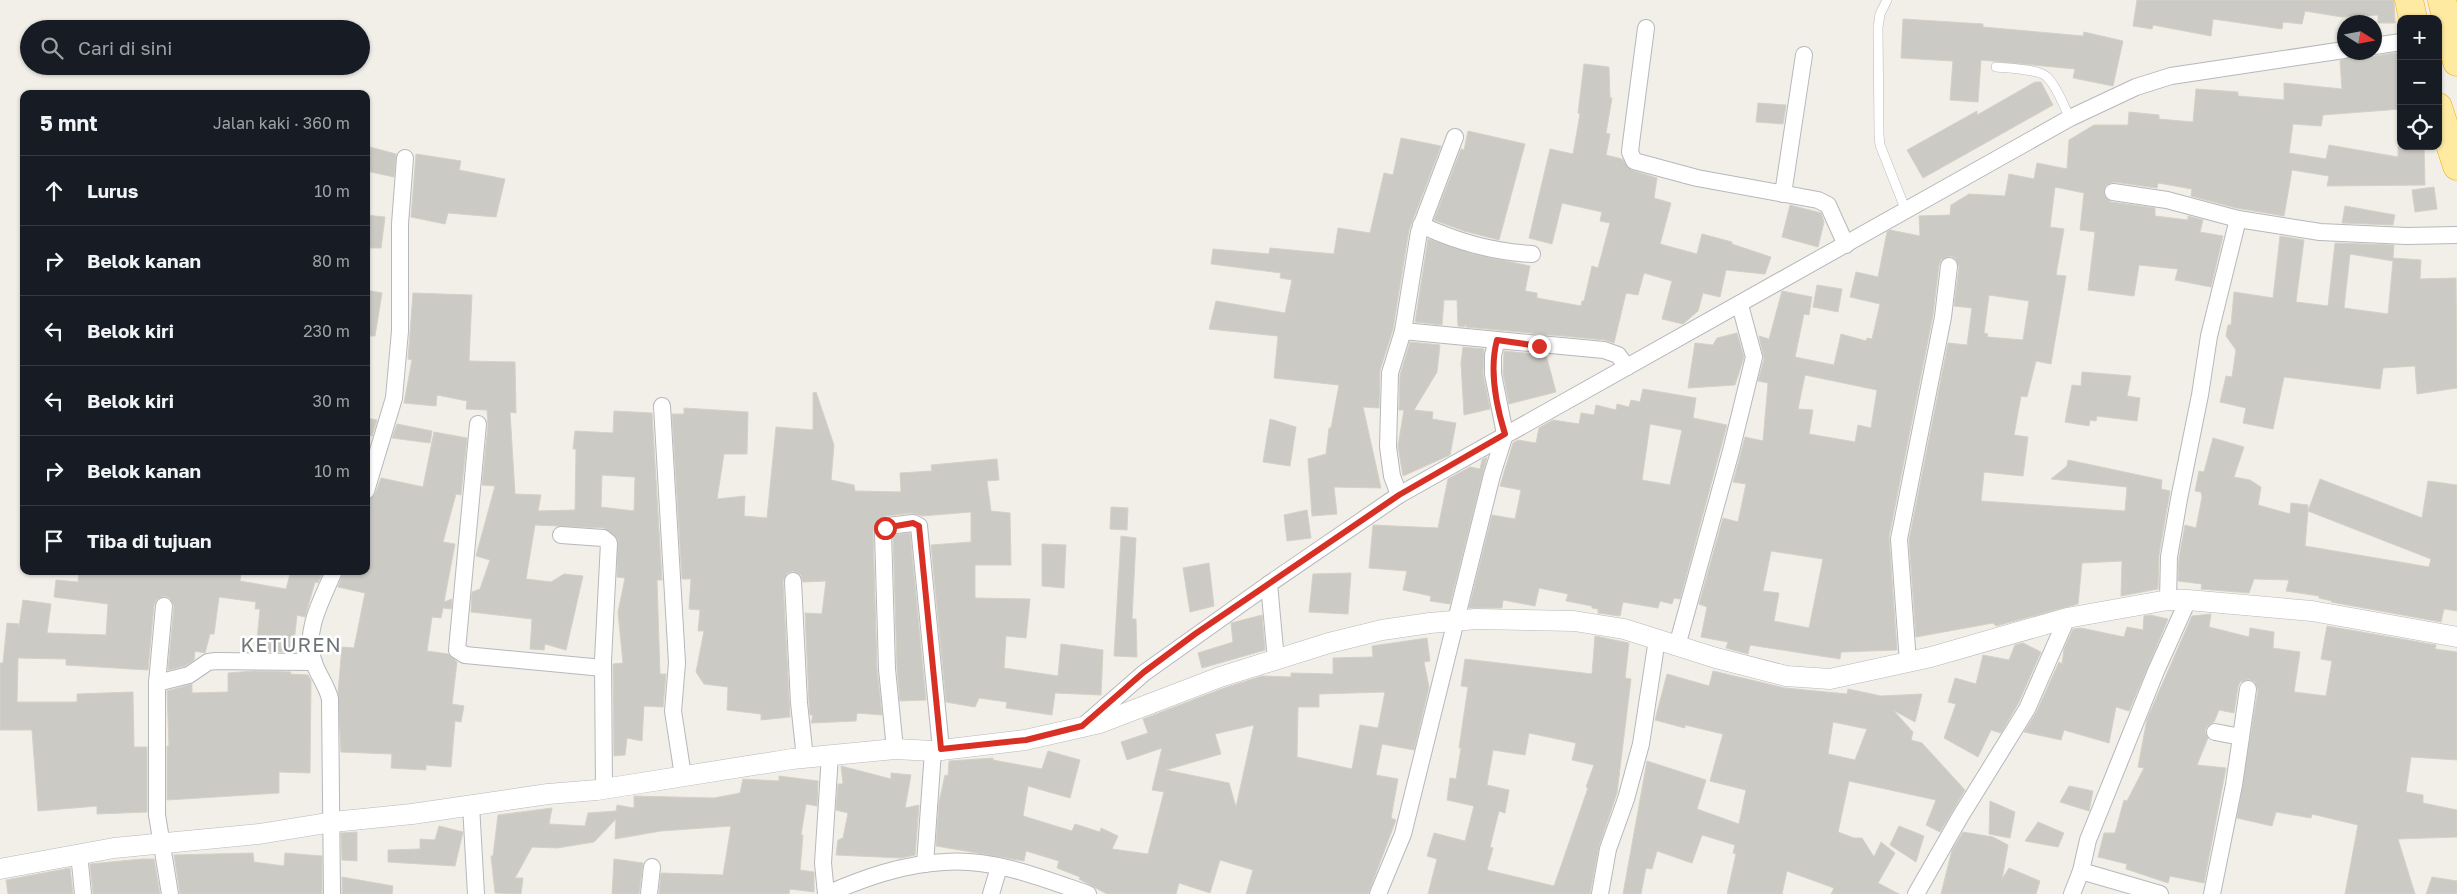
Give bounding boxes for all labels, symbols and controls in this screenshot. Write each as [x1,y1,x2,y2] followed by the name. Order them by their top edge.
[2337,15,2382,60] north arrow
[2397,15,2442,150] map controls
[2397,15,2442,60] button: +
[20,20,370,75] search box
[38,34,66,62] icon: search
[78,36,172,59] text: Cari di sini
[2397,60,2442,105] button: −
[2397,105,2442,150] button: locate
[40,110,98,136] text: 5 mnt
[213,113,350,133] text: Jalan kaki · 360 m
[40,177,68,205] icon: ahead
[87,179,138,202] text: Lurus
[314,181,350,201] text: 10 m
[40,247,68,275] icon: right
[87,249,201,272] text: Belok kanan
[312,251,350,271] text: 80 m
[40,317,68,345] icon: left
[87,319,174,342] text: Belok kiri
[303,321,350,341] text: 230 m
[1528,335,1551,358] route end
[40,387,68,415] icon: left
[87,389,174,412] text: Belok kiri
[313,391,350,411] text: 30 m
[40,457,68,485] icon: right
[87,459,201,482] text: Belok kanan
[314,461,350,481] text: 10 m
[874,517,897,540] route start
[40,527,68,555] icon: arrive
[87,529,212,552] text: Tiba di tujuan
[240,632,342,656] district label: KETUREN

